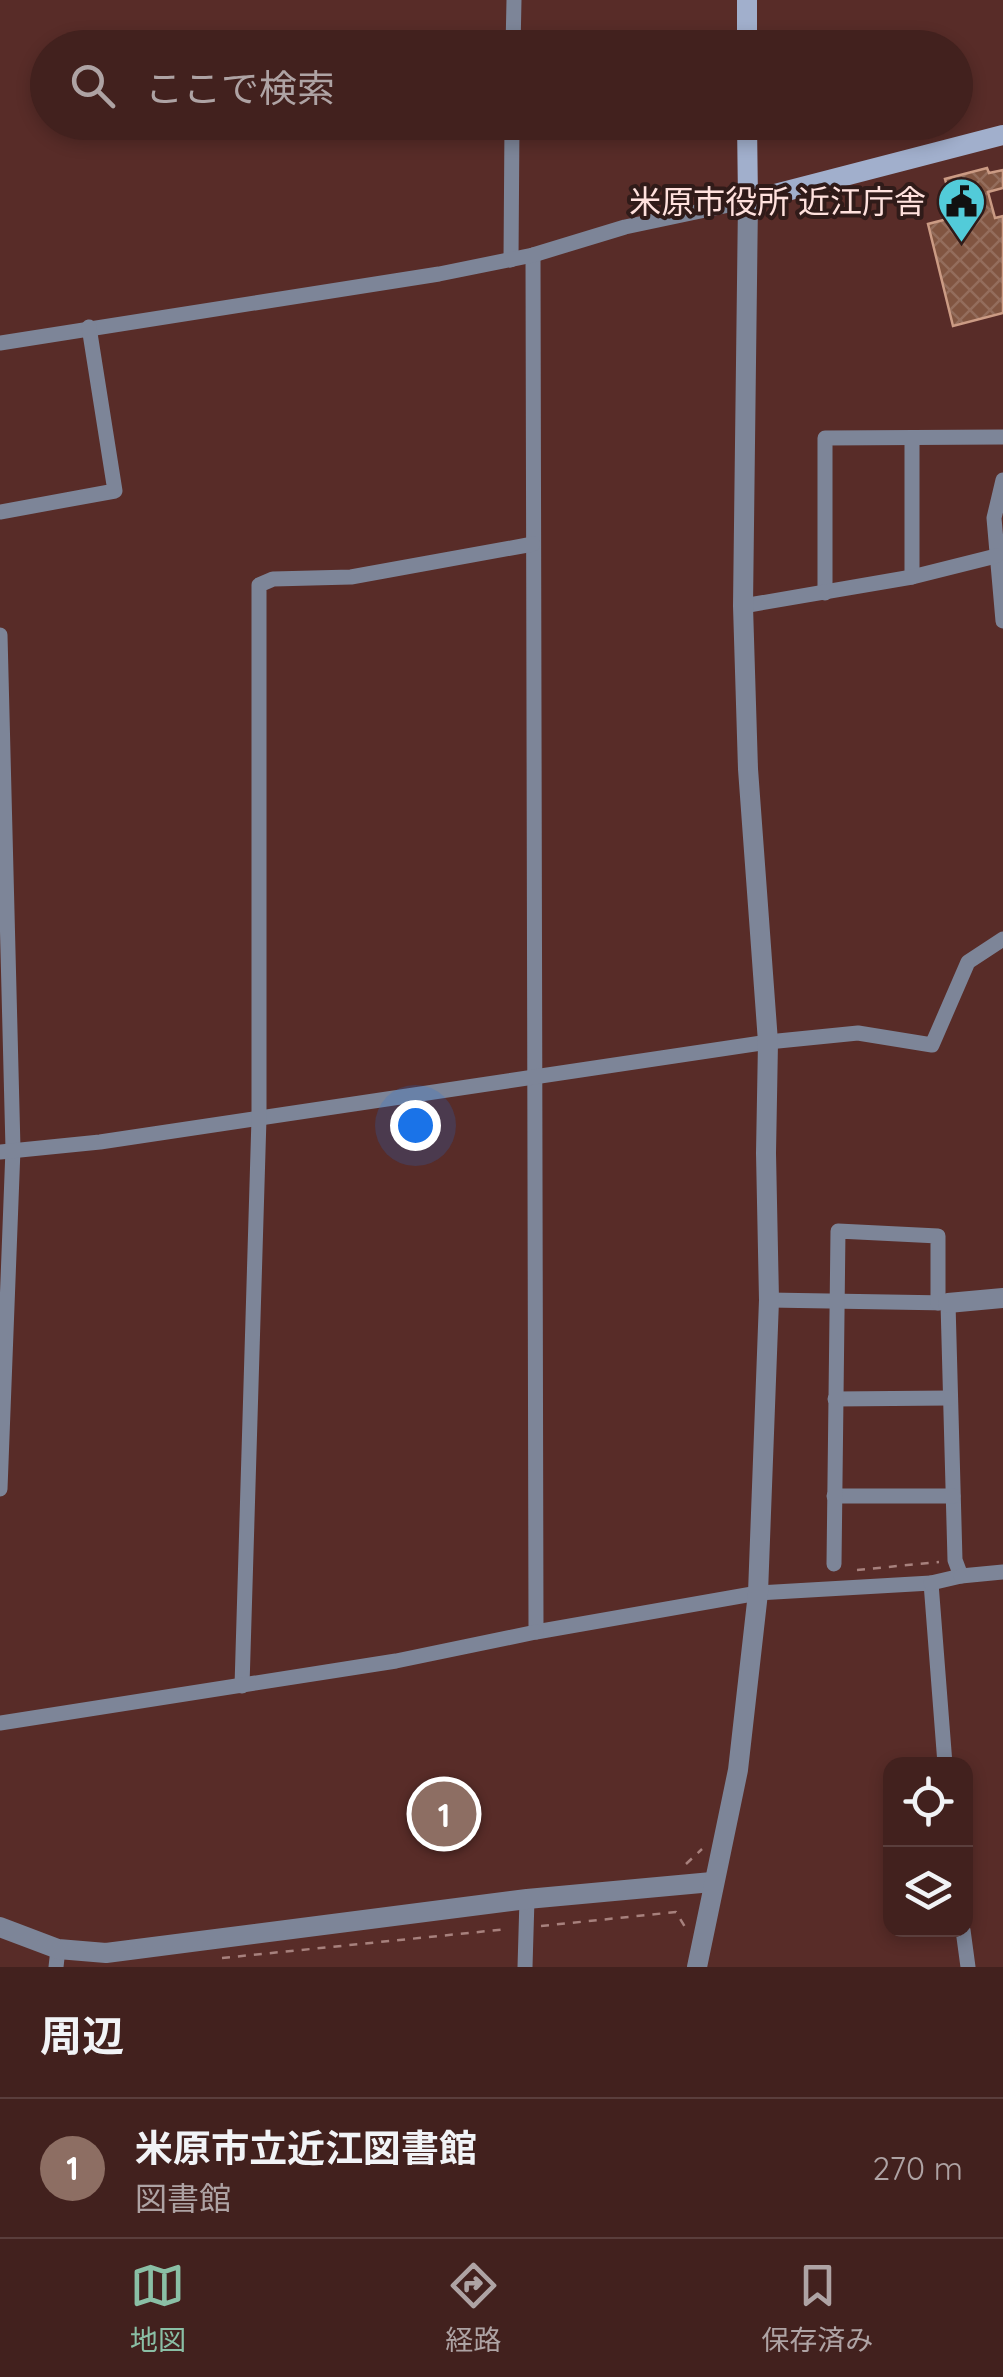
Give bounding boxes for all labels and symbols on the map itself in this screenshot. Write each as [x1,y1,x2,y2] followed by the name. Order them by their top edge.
[935,176,987,244] public building icon: 米原市役所 近江庁舎
[629,181,926,221] place label: 米原市役所 近江庁舎
[390,1100,441,1151] your location
[412,1776,476,1852] pin: 1

